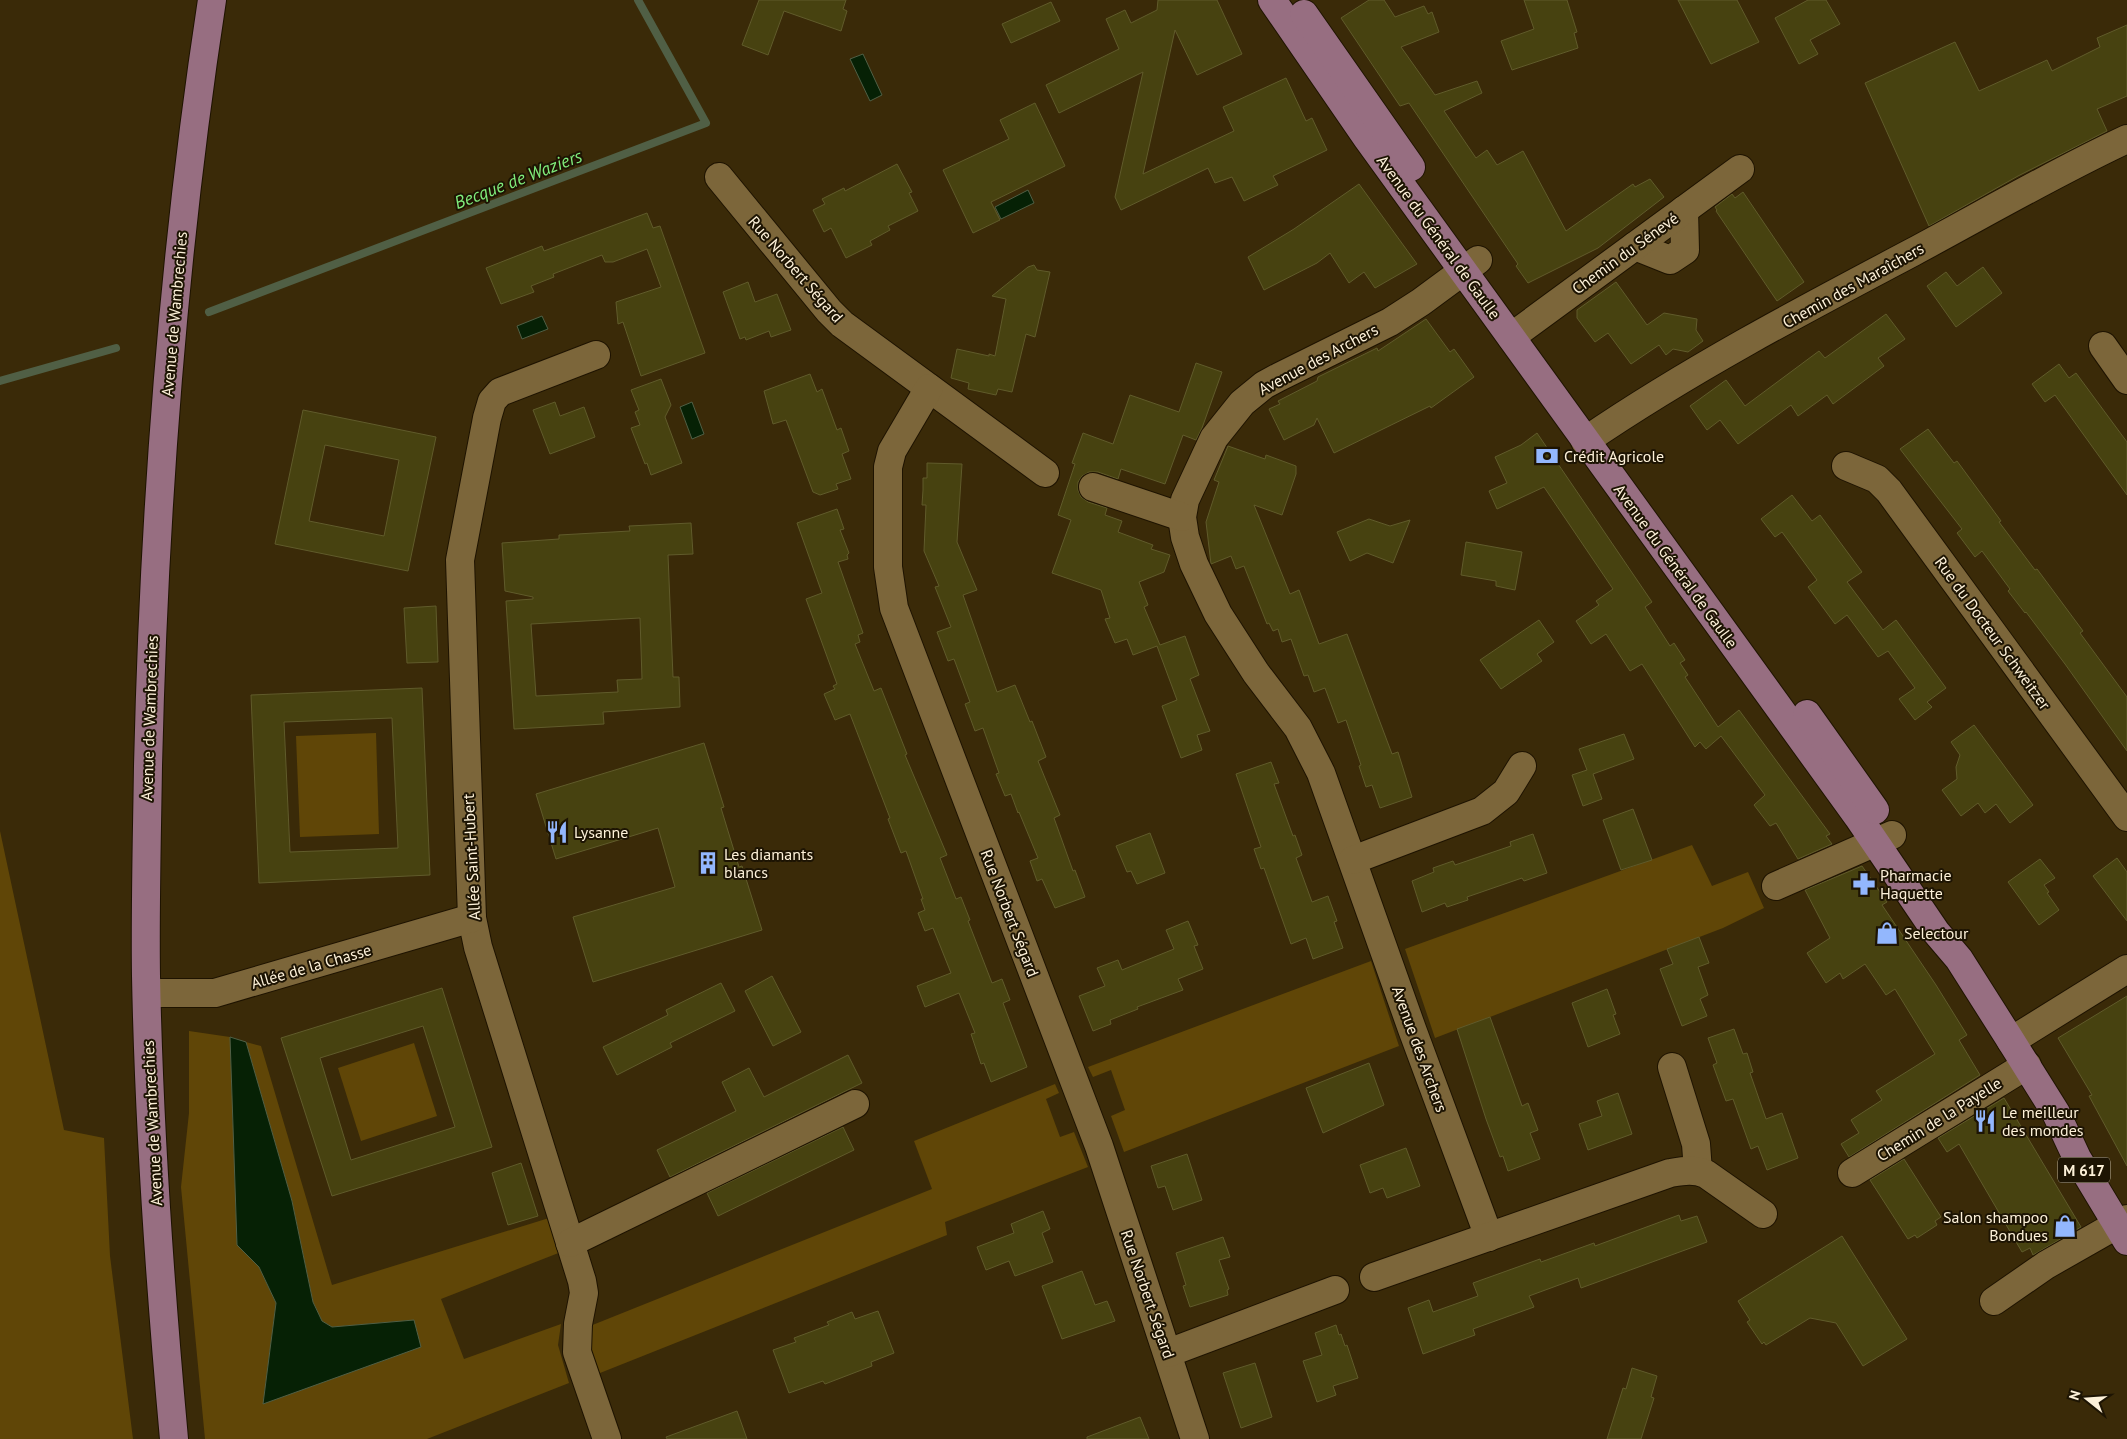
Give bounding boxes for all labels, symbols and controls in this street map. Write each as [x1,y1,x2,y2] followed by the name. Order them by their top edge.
[451,144,586,214] water label: Becque de Waziers
[1373,151,1505,323] street label: Avenue du Général de Gaulle
[1568,208,1682,298] street label: Chemin du Sénevé
[744,212,848,326] street label: Rue Norbert Ségard
[157,230,191,397] street label: Avenue de Wambrechies
[1779,238,1927,332] street label: Chemin des Maraîchers
[1255,319,1381,399] street label: Avenue des Archers
[1534,443,1560,469] bank icon: Crédit Agricole
[1564,446,1664,466] place label: Crédit Agricole
[1610,480,1742,652] street label: Avenue du Général de Gaulle
[1931,553,2056,714] street label: Rue du Docteur Schweitzer
[136,635,162,801] street label: Avenue de Wambrechies
[458,793,484,921] street label: Allée Saint-Hubert
[544,819,570,845] restaurant icon: Lysanne
[574,822,628,842] place label: Lysanne
[724,844,813,882] place label: Les diamants blancs
[977,847,1043,979] street label: Rue Norbert Ségard
[695,850,721,876] building icon: Les diamants blancs
[1880,865,1952,903] place label: Pharmacie Haquette
[1851,871,1877,897] pharmacy icon: Pharmacie Haquette
[1874,920,1900,946] shop icon: Selectour
[1904,923,1969,943] place label: Selectour
[248,939,374,993] street label: Allée de la Chasse
[1388,983,1452,1115] street label: Avenue des Archers
[138,1040,166,1206] street label: Avenue de Wambrechies
[1873,1073,2005,1165] street label: Chemin de la Payelle
[2002,1102,2084,1140] place label: Le meilleur des mondes
[1972,1108,1998,1134] restaurant icon: Le meilleur des mondes
[2058,1158,2110,1182] road number: M 617
[1943,1207,2048,1245] place label: Salon shampoo Bondues
[2052,1213,2078,1239] shop icon: Salon shampoo Bondues
[1117,1227,1179,1361] street label: Rue Norbert Ségard
[2062,1374,2112,1424] north arrow
[2065,1388,2085,1402] text: N

